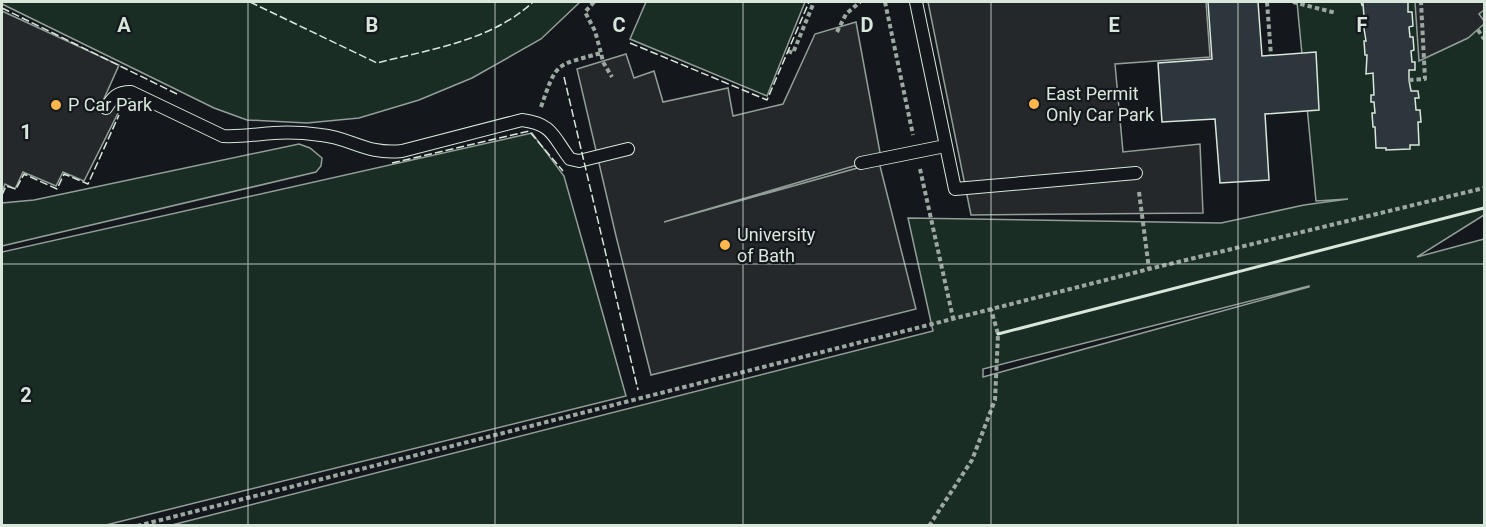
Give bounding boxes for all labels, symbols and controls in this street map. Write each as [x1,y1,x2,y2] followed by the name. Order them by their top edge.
[117,13,131,37] text: A
[366,13,378,37] text: B
[612,13,626,37] text: C
[861,13,874,37] text: D
[1108,13,1120,37] text: E
[1357,13,1368,37] text: F
[1046,83,1155,125] place label: East Permit Only Car Park
[68,94,153,115] place label: P Car Park
[1027,97,1041,111] marker: East Permit Only Car Park
[49,98,63,112] marker: P Car Park
[20,120,32,144] text: 1
[737,224,816,266] place label: University of Bath
[718,238,732,252] marker: University of Bath
[20,383,32,407] text: 2

